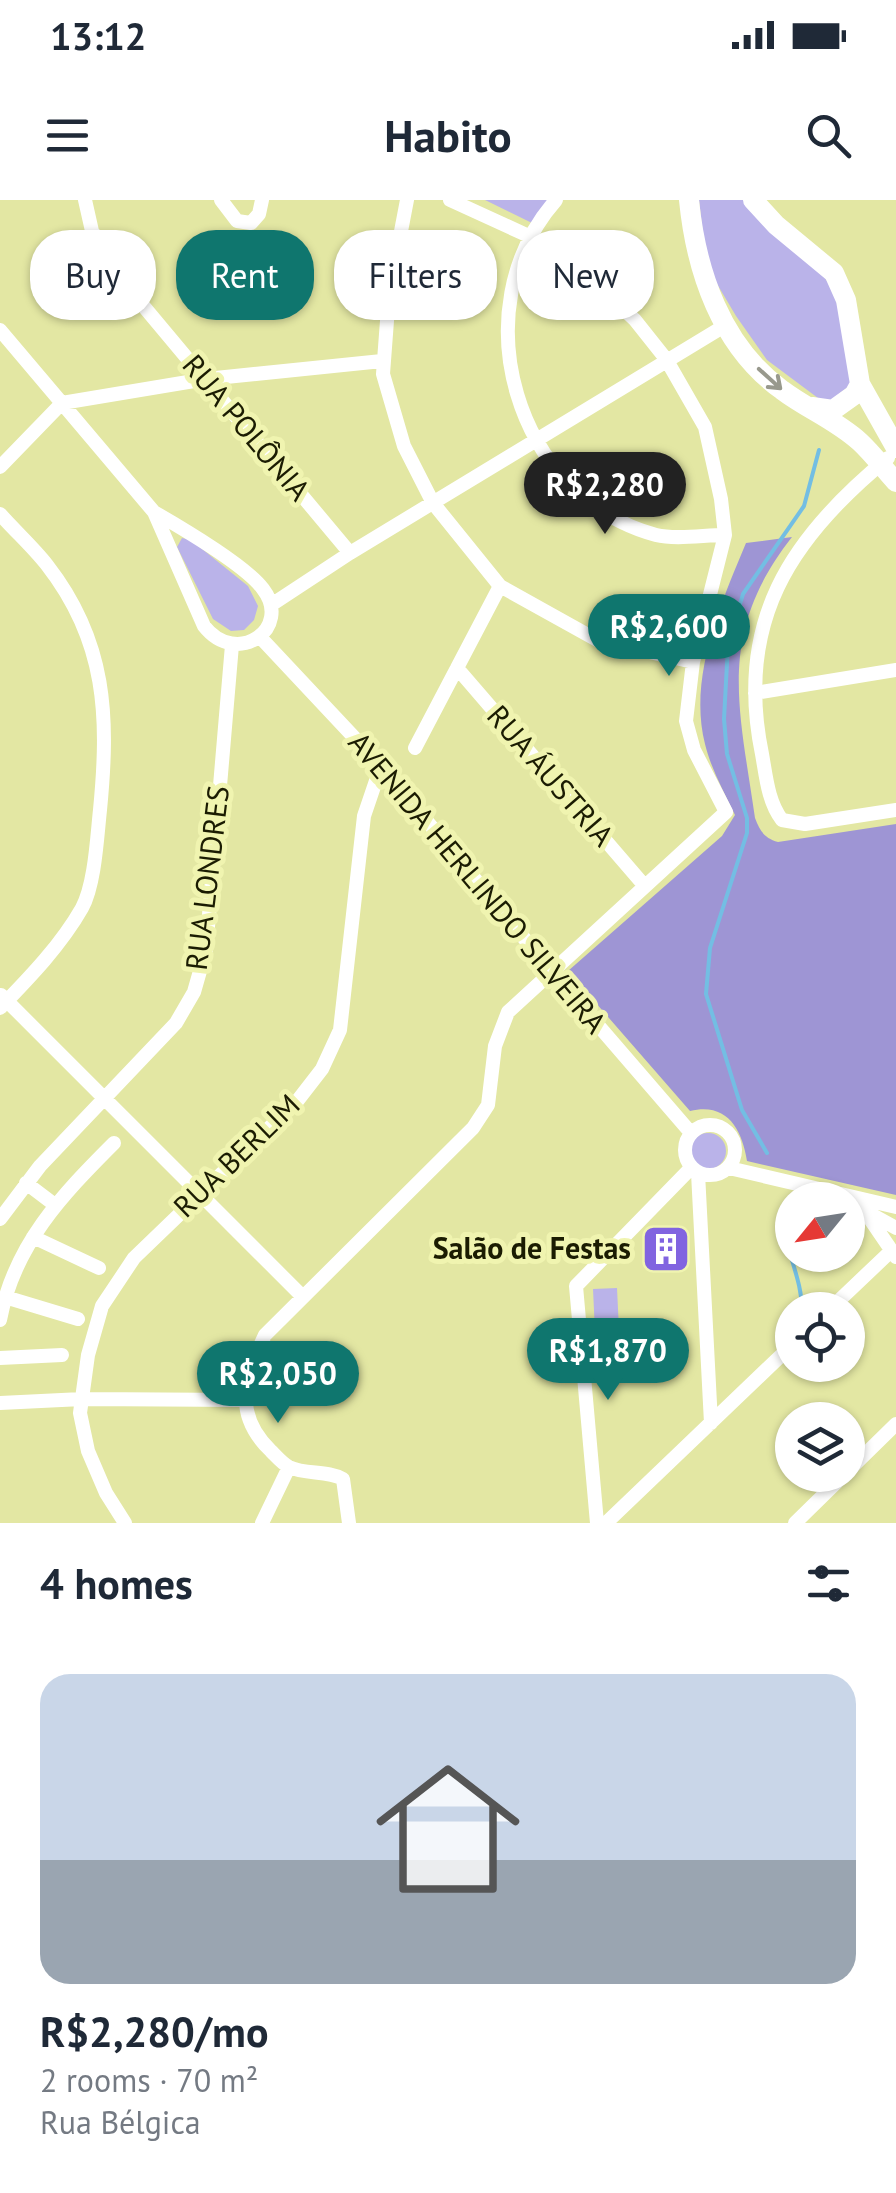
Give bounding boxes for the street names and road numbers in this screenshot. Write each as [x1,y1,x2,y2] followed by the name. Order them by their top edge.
[175,346,320,508] street label: RUA POLÔNIA
[479,696,623,854] street label: RUA ÁUSTRIA
[341,723,616,1041] street label: AVENIDA HERLINDO SILVEIRA
[176,783,237,972] street label: RUA LONDRES
[164,1085,307,1225] street label: RUA BERLIM

